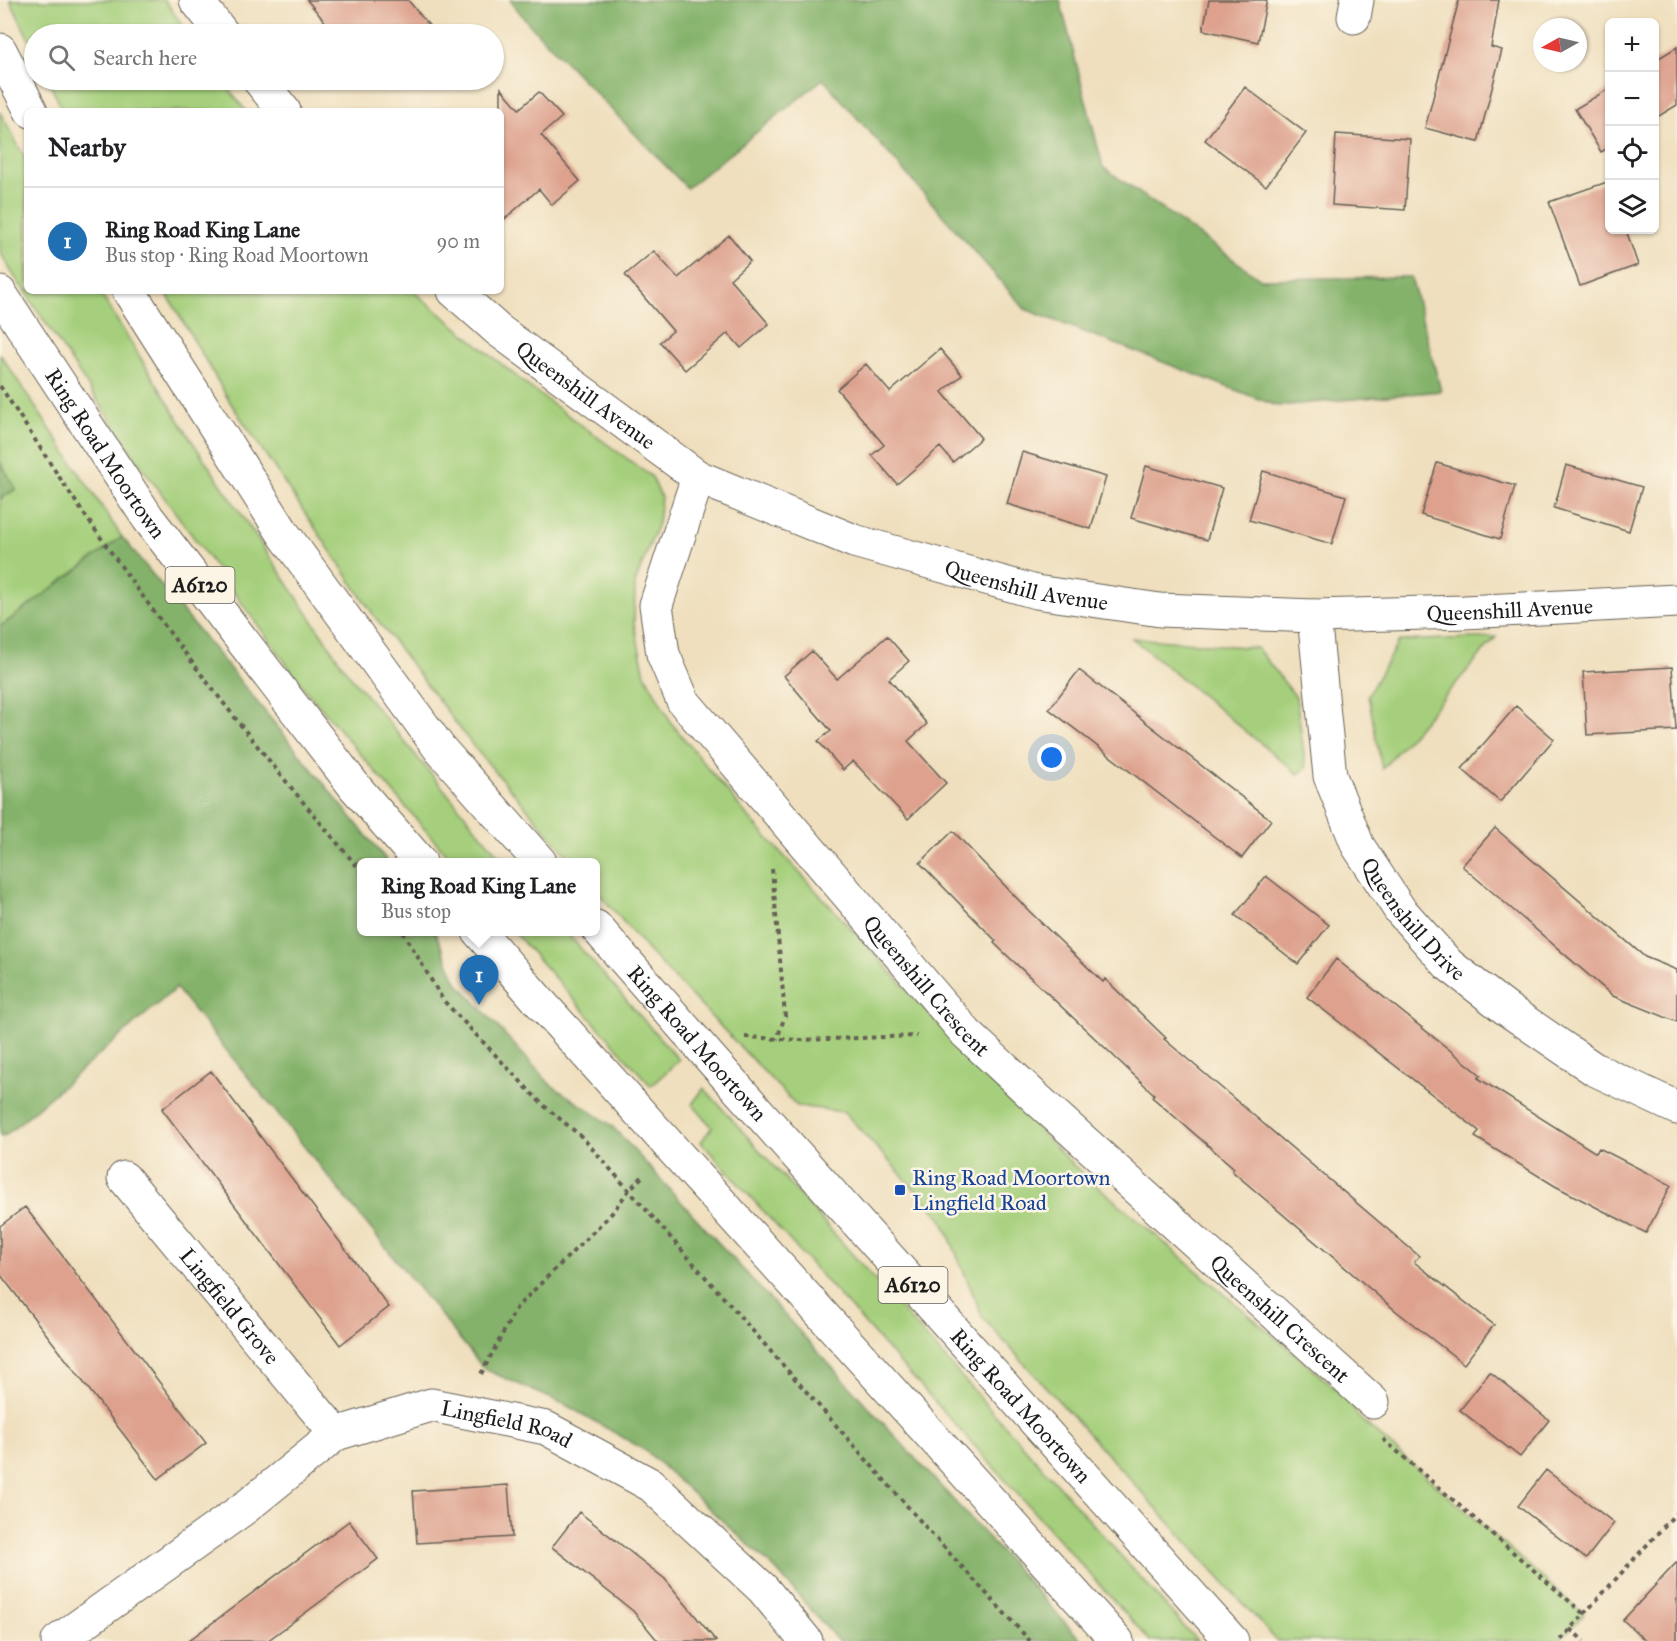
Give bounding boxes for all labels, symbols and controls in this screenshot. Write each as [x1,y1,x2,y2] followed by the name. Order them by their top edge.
[1533,18,1587,72] north arrow
[1605,18,1659,234] map controls
[1605,18,1659,72] button: +
[24,24,504,90] search box
[45,41,78,74] icon: search
[93,44,197,71] text: Search here
[1605,72,1659,126] button: −
[1605,126,1659,180] button: locate
[48,131,126,163] text: Nearby
[1605,180,1659,234] button: layers
[105,216,300,243] text: Ring Road King Lane
[64,229,71,253] text: 1
[437,229,480,253] text: 90 m
[105,243,368,267] text: Bus stop · Ring Road Moortown
[511,335,661,455] street label: Queenshill Avenue
[39,363,172,544] street label: Ring Road Moortown
[942,554,1110,616] street label: Queenshill Avenue
[166,567,234,603] road number: A6120
[1426,592,1594,627] street label: Queenshill Avenue
[1037,743,1066,772] your location
[1355,852,1471,987] street label: Queenshill Drive
[357,858,600,936] popup
[381,872,576,899] text: Ring Road King Lane
[381,899,451,923] text: Bus stop
[857,910,995,1062] street label: Queenshill Crescent
[460,956,498,1005] pin: 1
[621,960,773,1127] street label: Ring Road Moortown
[912,1164,1111,1216] place label: Ring Road Moortown Lingfield Road
[893,1183,907,1197] marker: Ring Road Moortown Lingfield Road
[174,1243,285,1370] street label: Lingfield Grove
[1204,1249,1356,1389] street label: Queenshill Crescent
[878,1267,948,1303] road number: A6120
[944,1323,1097,1489] street label: Ring Road Moortown
[438,1394,577,1454] street label: Lingfield Road

